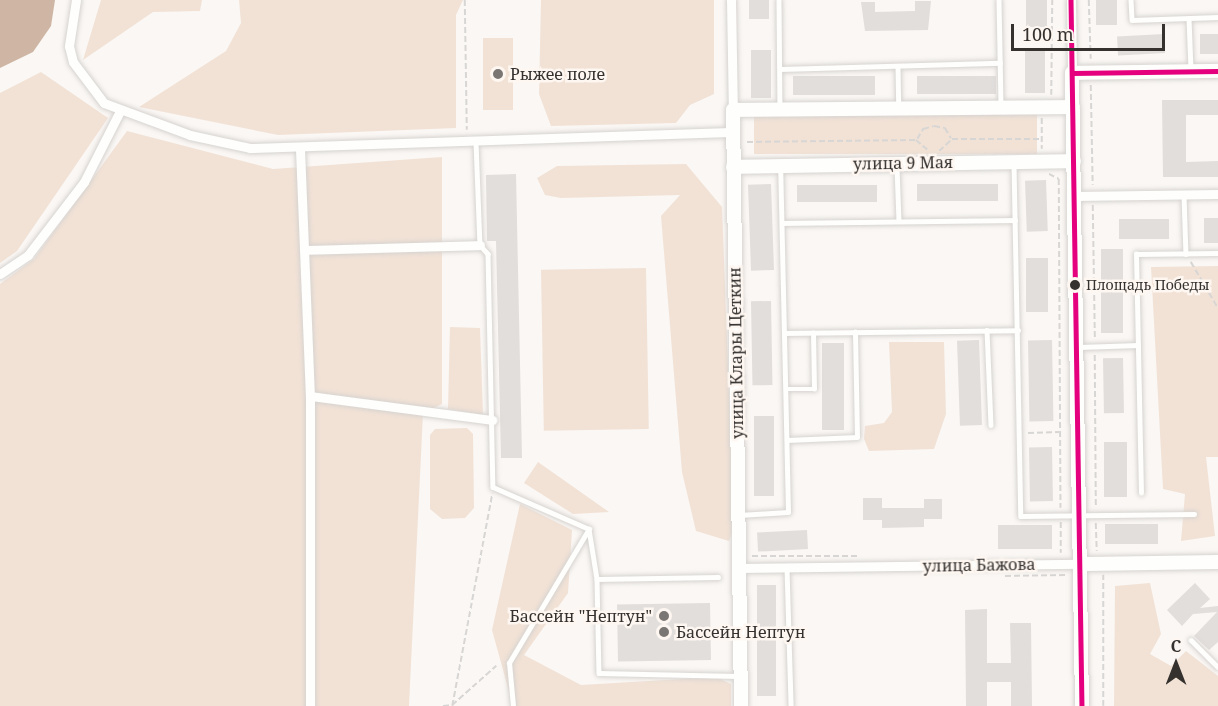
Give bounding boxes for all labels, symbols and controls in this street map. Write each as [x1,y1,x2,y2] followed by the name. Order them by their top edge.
[1014,12,1168,50] scale bar
[1022,22,1074,46] text: 100 m
[510,64,605,84] place label: Рыжее поле
[491,67,505,81] marker: Рыжее поле
[853,153,953,173] street label: улица 9 Мая
[725,267,747,439] street label: улица Клары Цеткин
[1086,277,1210,293] place label: Площадь Победы
[1069,279,1081,291] marker: Площадь Победы
[922,554,1036,576] street label: улица Бажова
[510,606,652,626] place label: Бассейн "Нептун"
[657,609,671,623] marker: Бассейн "Нептун"
[676,622,805,642] place label: Бассейн Нептун
[657,625,671,639] marker: Бассейн Нептун
[1146,634,1206,694] north arrow
[1171,635,1181,657] text: С

